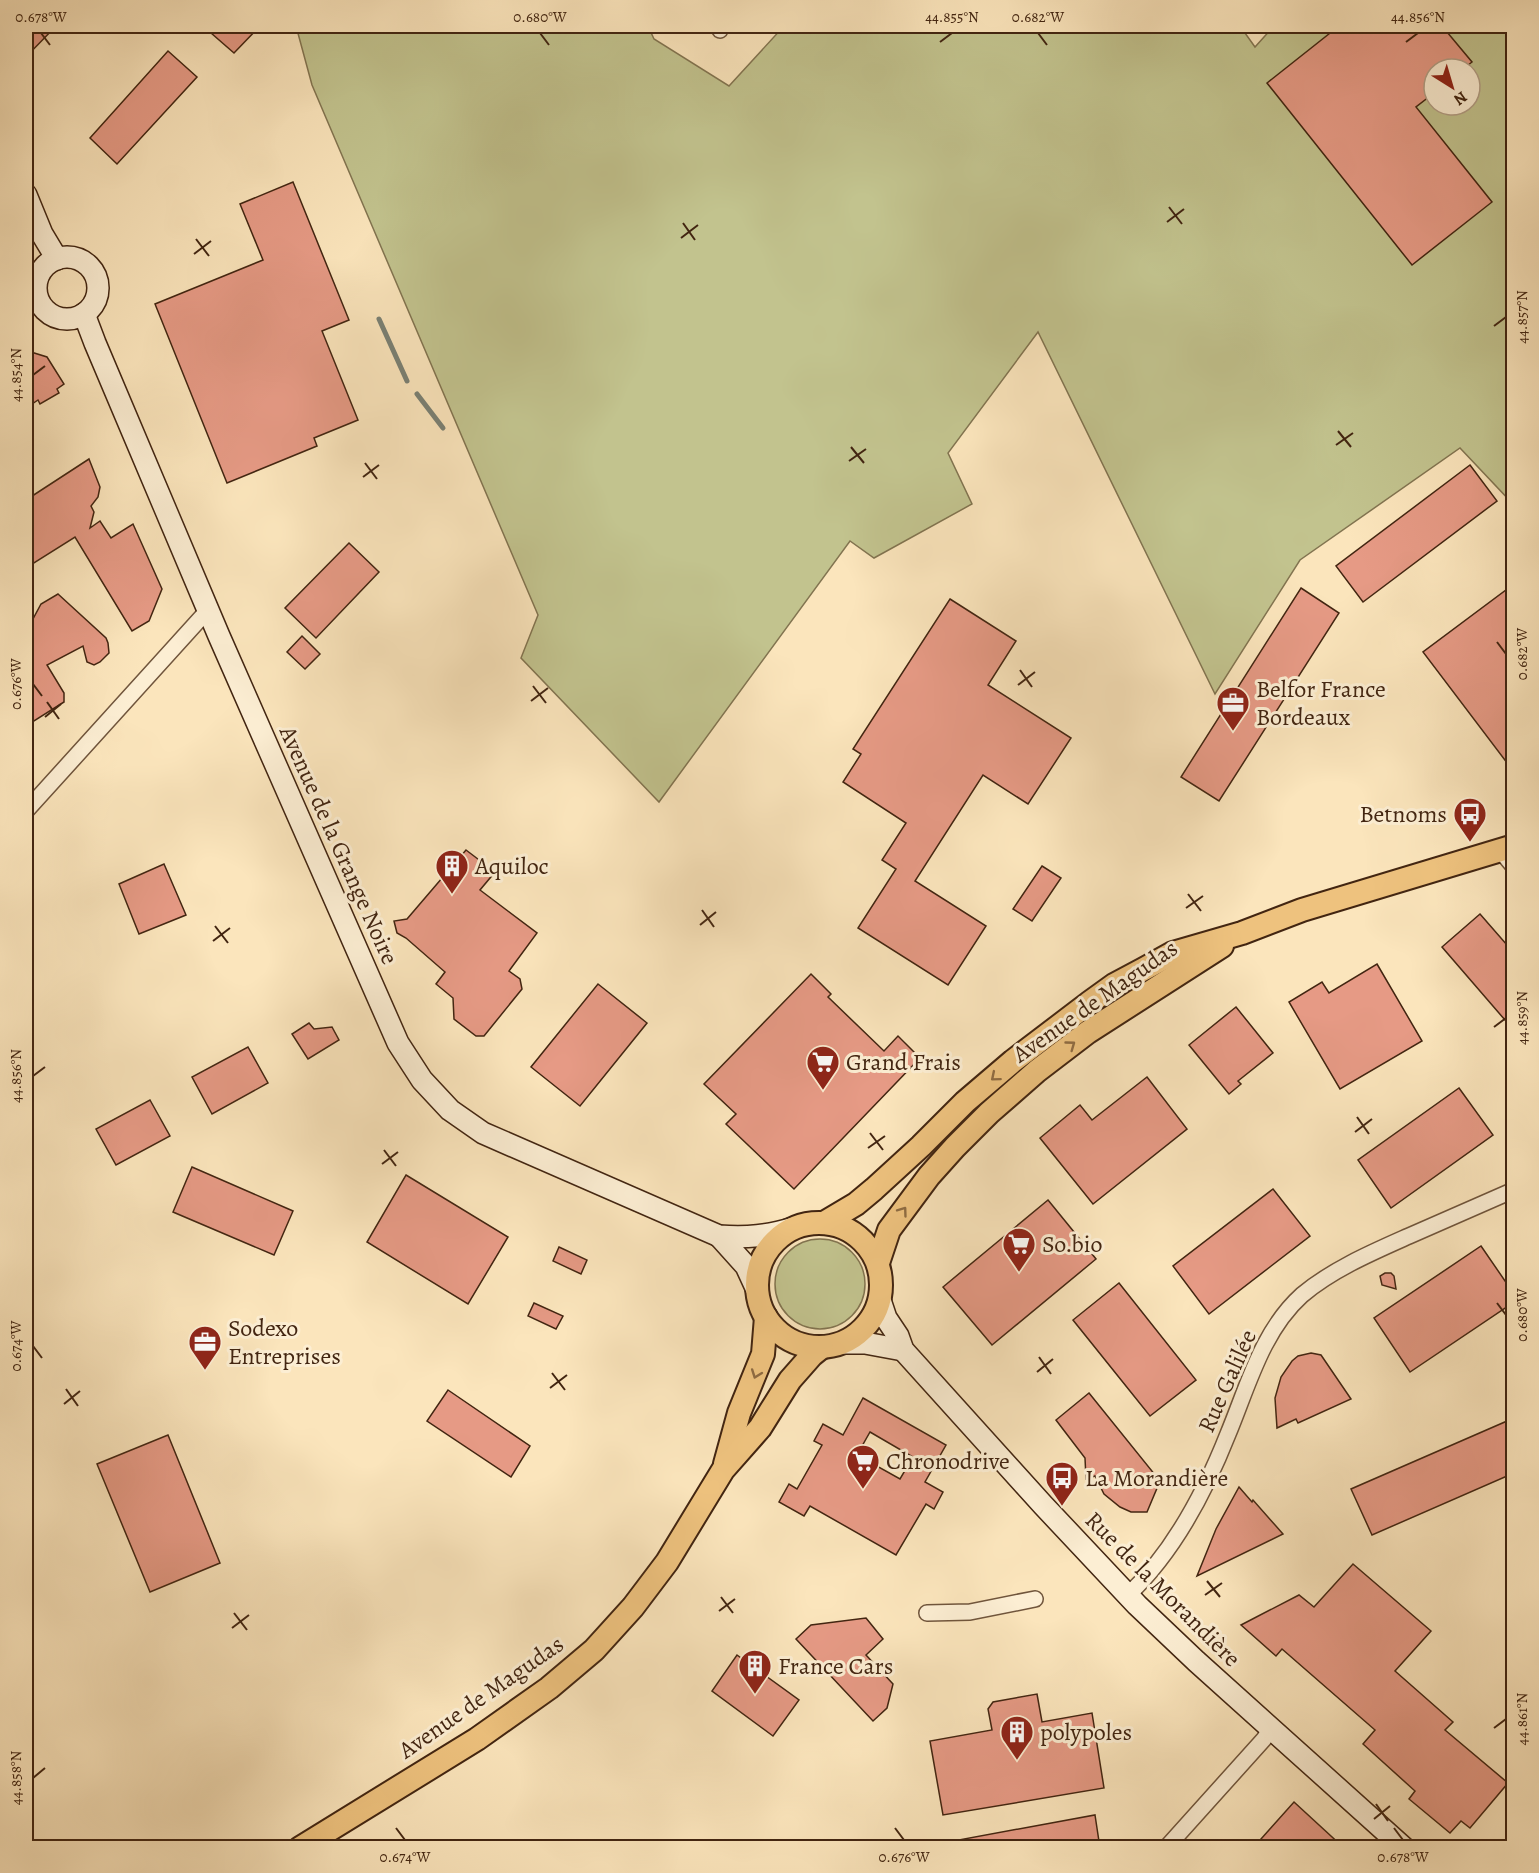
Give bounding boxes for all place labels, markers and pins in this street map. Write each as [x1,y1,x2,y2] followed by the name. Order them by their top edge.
[1256,673,1386,733] place label: Belfor France Bordeaux
[1215,685,1251,732] office icon: Belfor France Bordeaux
[1452,796,1488,843] bus stop icon: Betnoms
[1360,798,1447,830] place label: Betnoms
[434,848,470,895] building icon: Aquiloc
[474,850,549,882] place label: Aquiloc
[805,1044,841,1091] supermarket icon: Grand Frais
[846,1046,961,1078] place label: Grand Frais
[1001,1226,1037,1273] supermarket icon: So.bio
[1042,1228,1103,1260] place label: So.bio
[228,1312,341,1372] place label: Sodexo Entreprises
[187,1324,223,1371] office icon: Sodexo Entreprises
[845,1443,881,1490] supermarket icon: Chronodrive
[886,1445,1010,1477] place label: Chronodrive
[1044,1460,1080,1507] bus stop icon: La Morandière
[1085,1462,1228,1494] place label: La Morandière
[737,1648,773,1695] building icon: France Cars
[778,1650,893,1682] place label: France Cars
[999,1714,1035,1761] building icon: polypoles
[1040,1716,1132,1748] place label: polypoles

